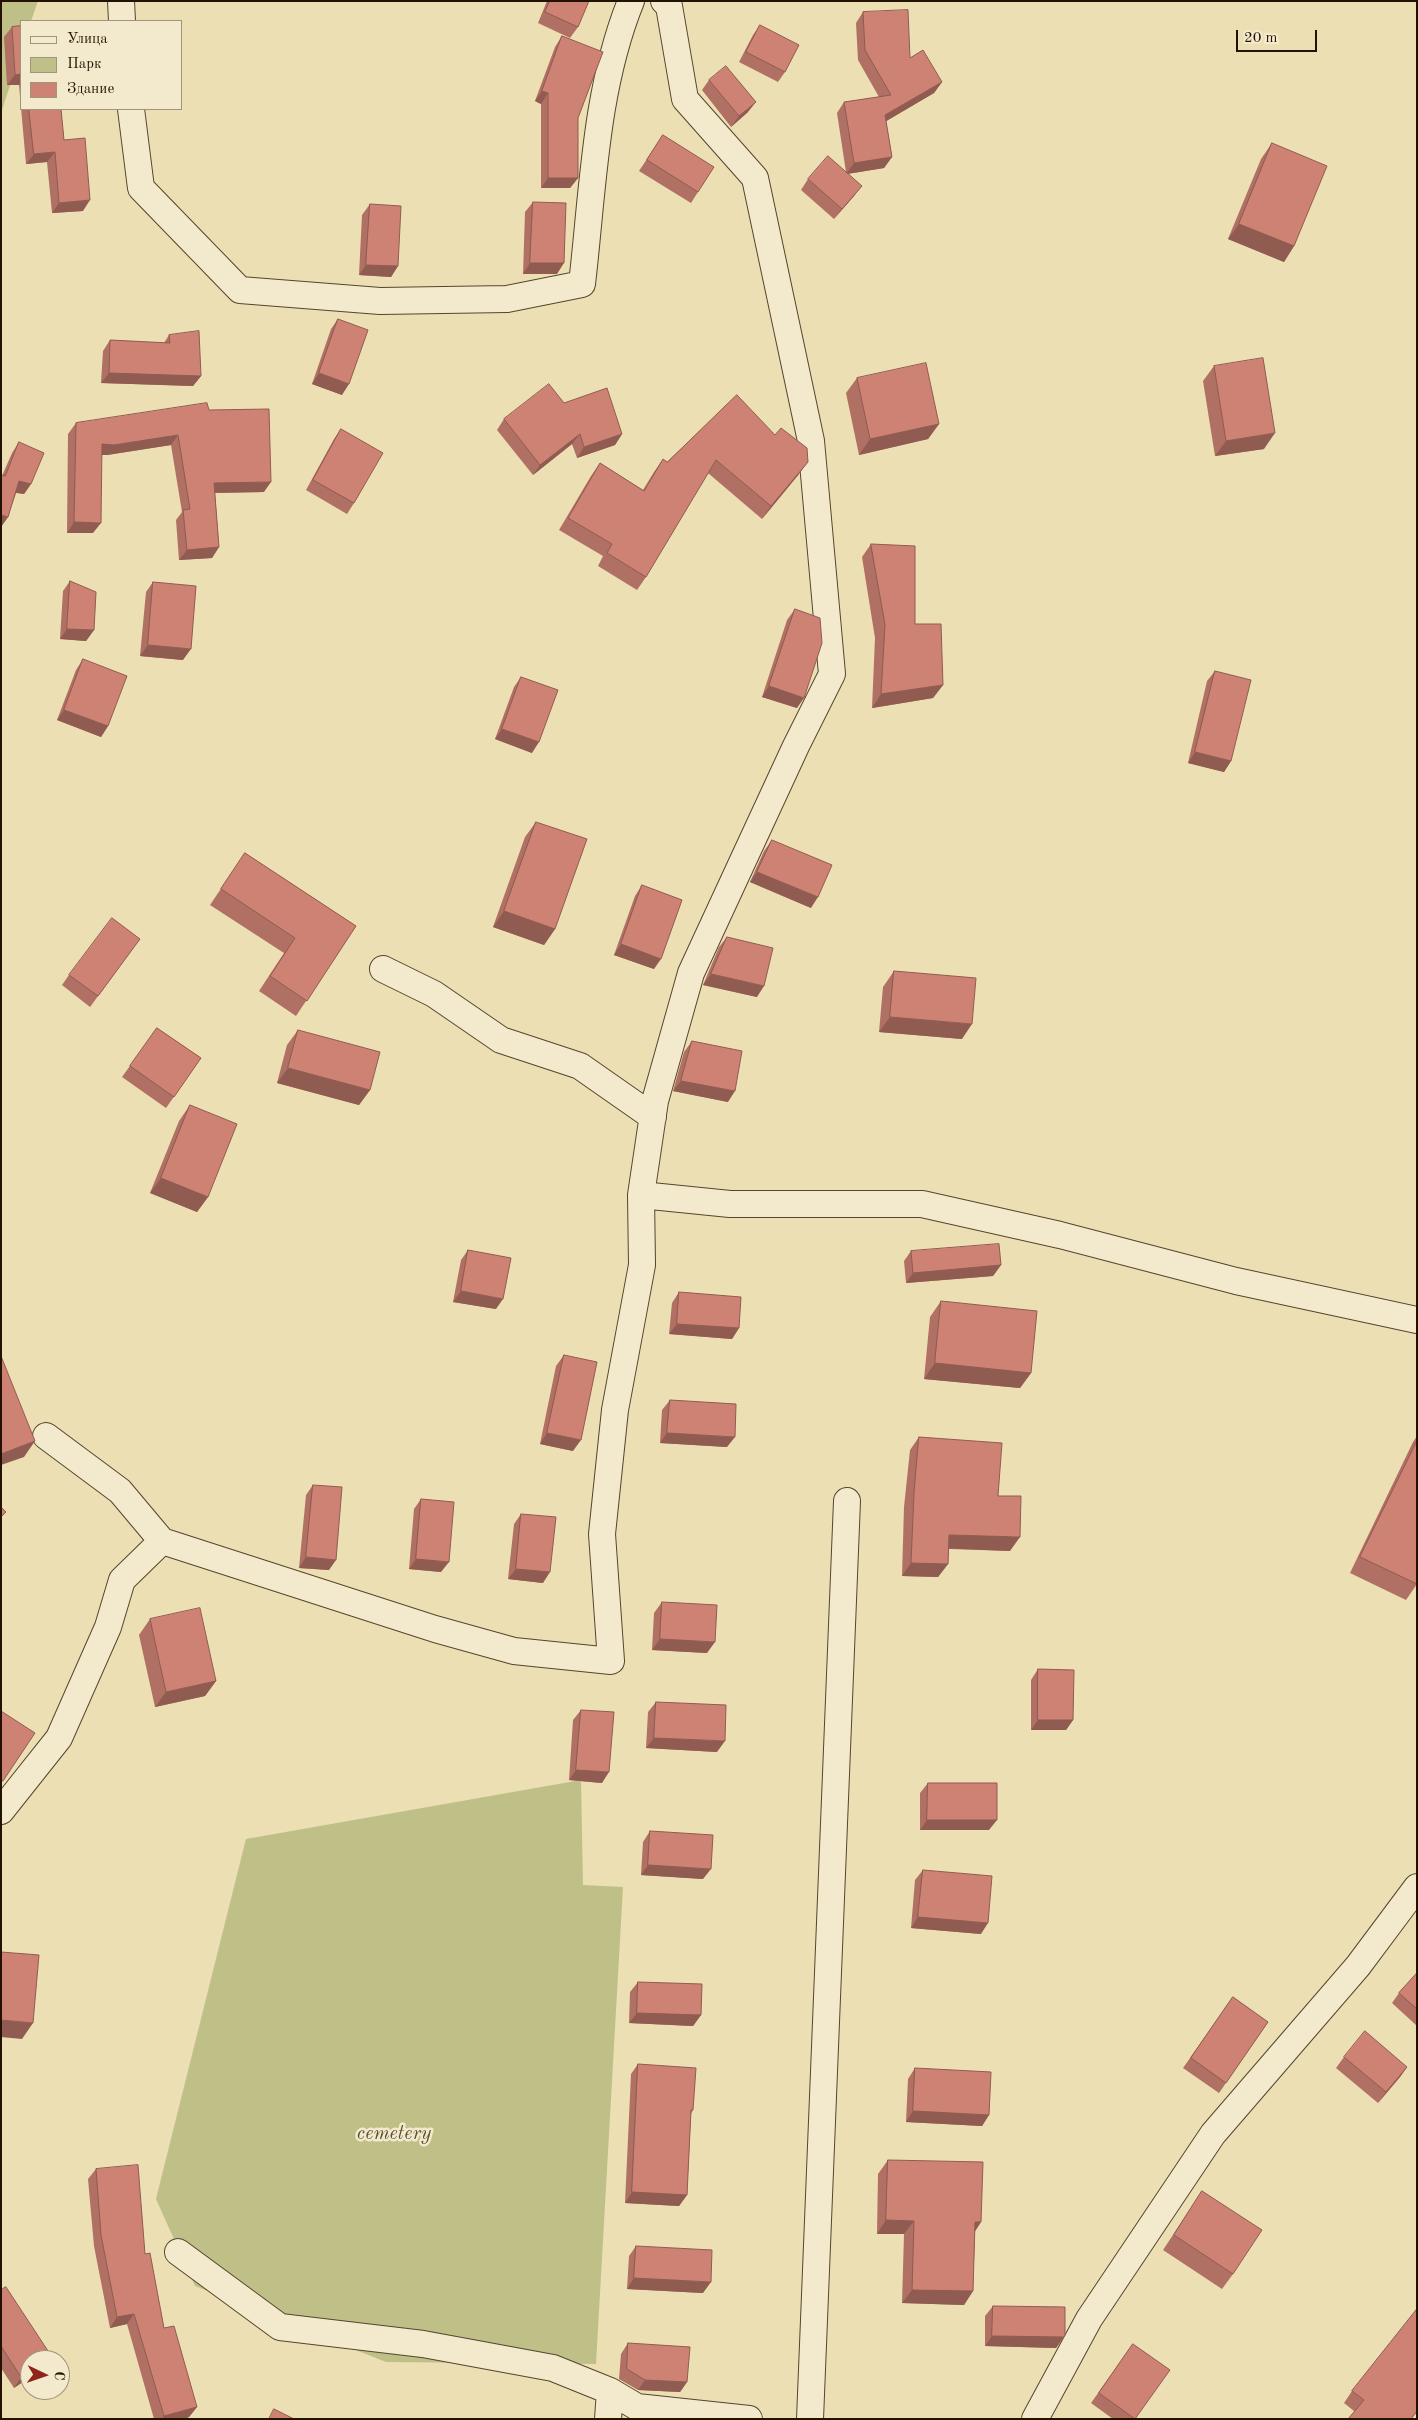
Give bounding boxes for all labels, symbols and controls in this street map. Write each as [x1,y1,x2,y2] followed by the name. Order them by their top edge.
[20,20,182,110] legend
[1238,20,1319,52] scale bar
[1244,31,1278,46] text: 20 m
[67,32,108,47] text: Улица
[67,57,102,72] text: Парк
[67,82,114,97] text: Здание
[357,2122,431,2146] park label: cemetery
[20,2350,70,2400] north arrow
[52,2371,66,2381] text: С

